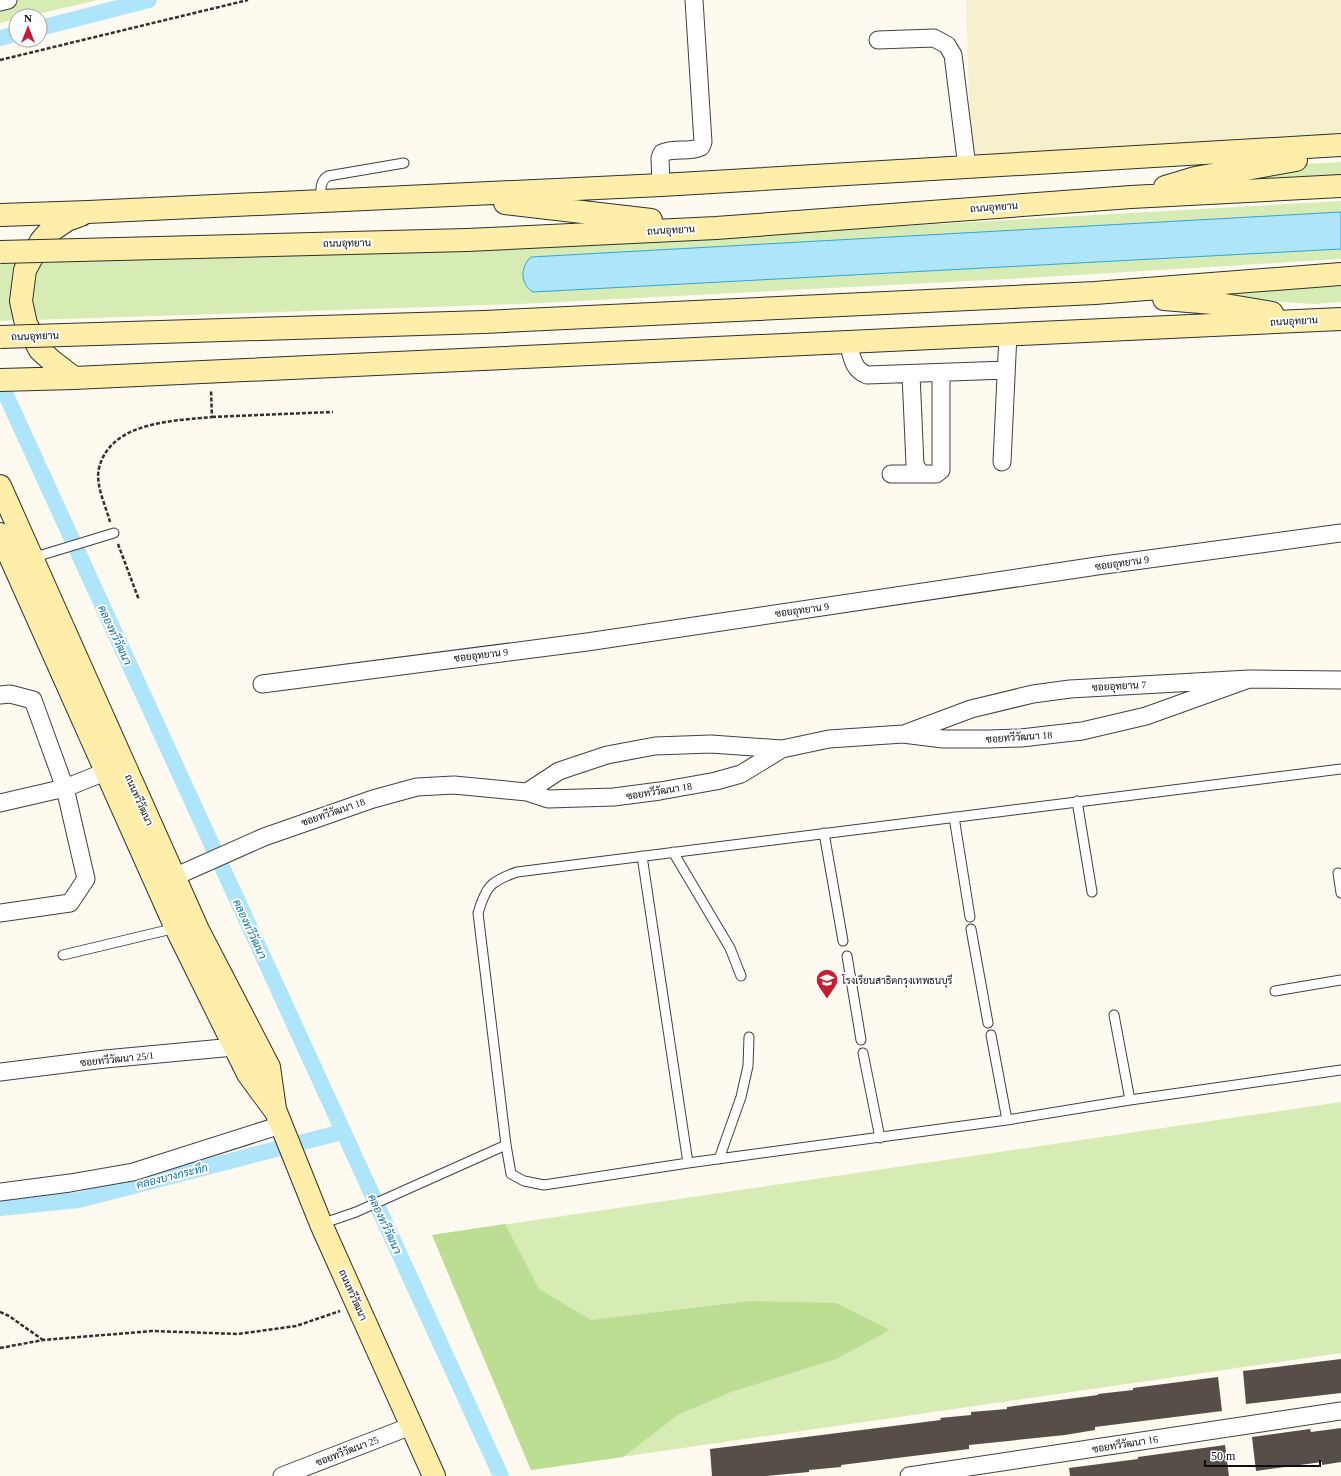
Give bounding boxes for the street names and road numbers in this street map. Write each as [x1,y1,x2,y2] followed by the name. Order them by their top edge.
[970,200,1018,216] street label: ถนนอุทยาน
[647,223,695,239] street label: ถนนอุทยาน
[323,237,371,251] street label: ถนนอุทยาน
[1270,314,1318,330] street label: ถนนอุทยาน
[11,330,59,344] street label: ถนนอุทยาน
[1094,554,1150,574] street label: ซอยอุทยาน 9
[774,601,830,621] street label: ซอยอุทยาน 9
[453,646,509,666] street label: ซอยอุทยาน 9
[1091,679,1147,695] street label: ซอยอุทยาน 7
[985,728,1053,745] street label: ซอยทวีวัฒนา 18
[123,772,156,827] street label: ถนนทวีวัฒนา
[625,779,693,802] street label: ซอยทวีวัฒนา 18
[299,795,366,828] street label: ซอยทวีวัฒนา 18
[79,1049,155,1068] street label: ซอยทวีวัฒนา 25/1
[337,1267,370,1322] street label: ถนนทวีวัฒนา
[1091,1432,1159,1455] street label: ซอยทวีวัฒนา 16
[314,1433,380,1468] street label: ซอยทวีวัฒนา 25

